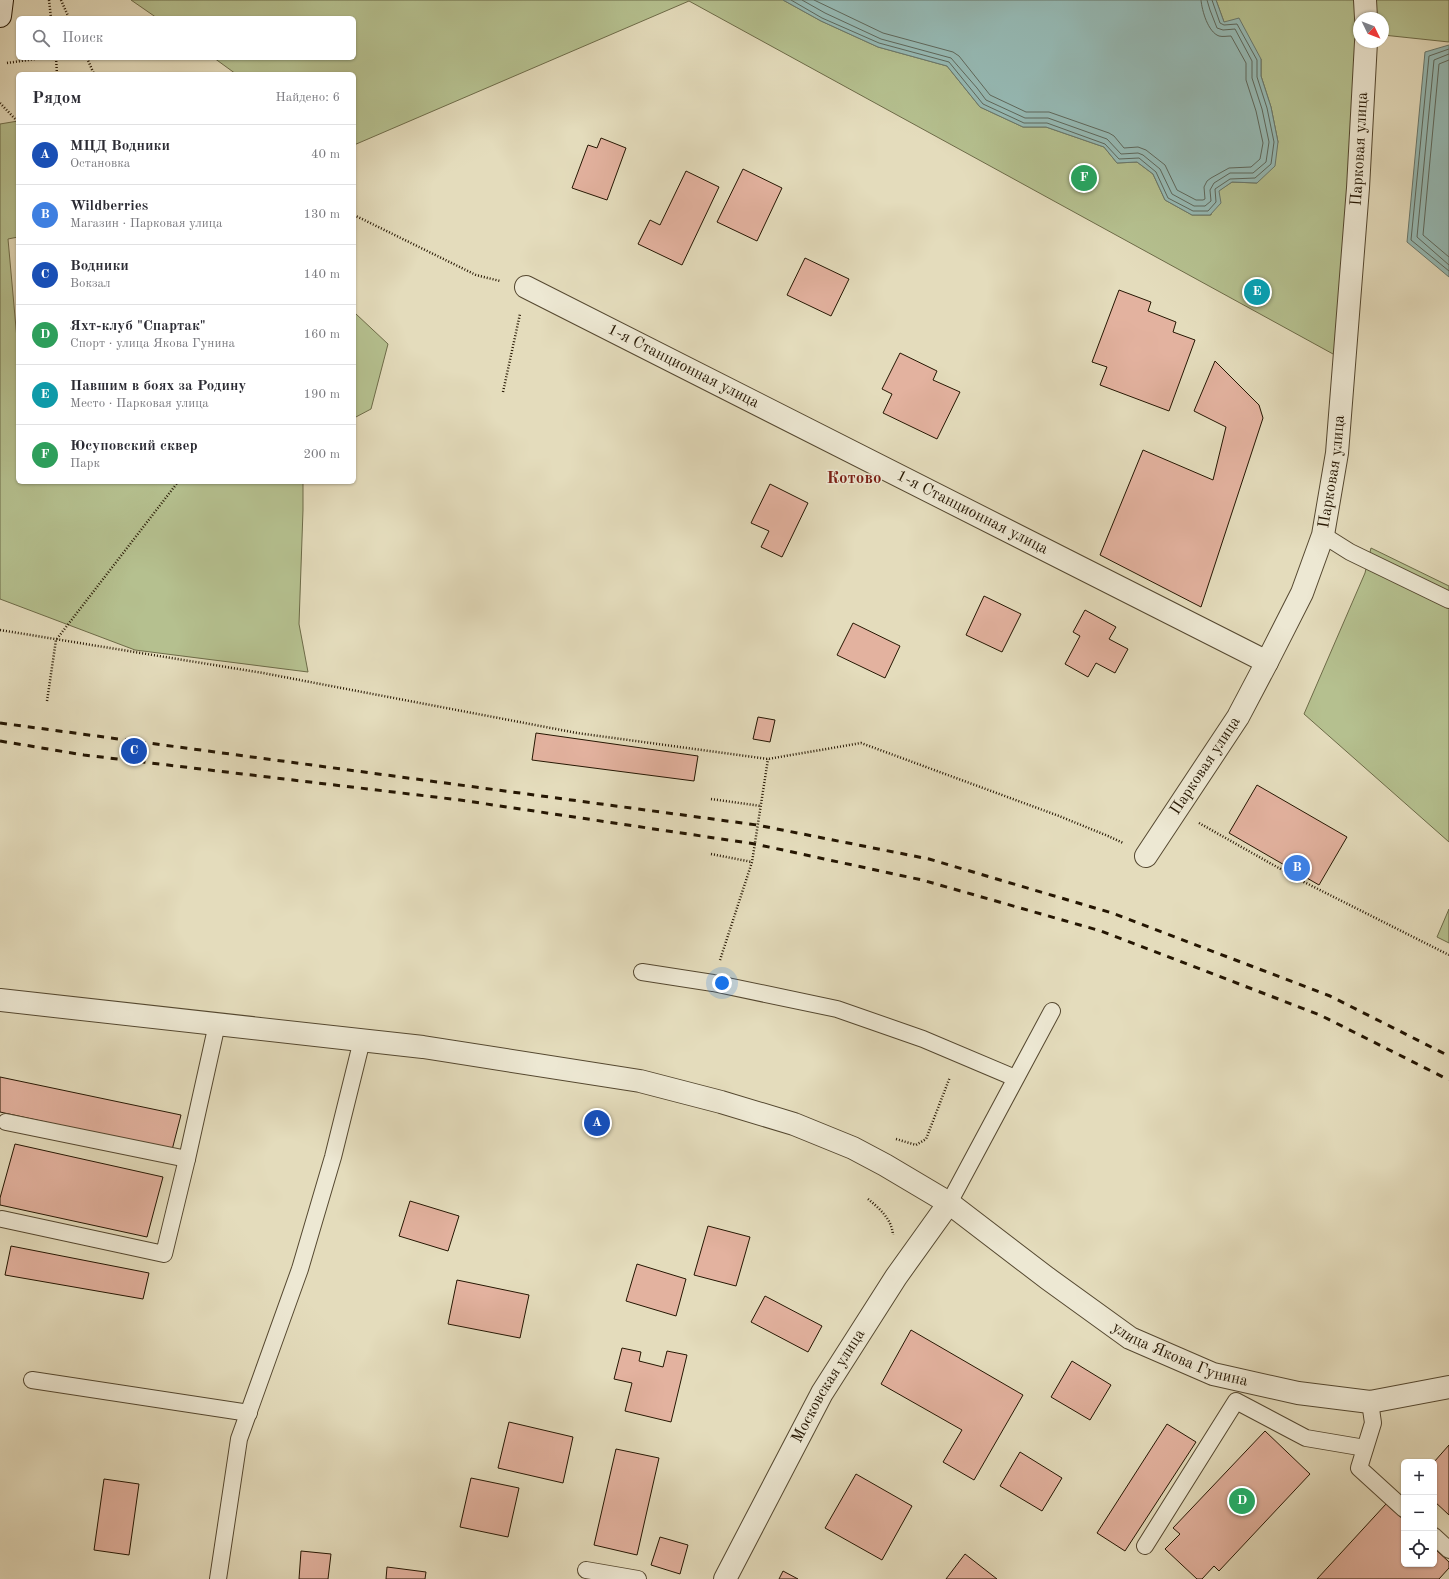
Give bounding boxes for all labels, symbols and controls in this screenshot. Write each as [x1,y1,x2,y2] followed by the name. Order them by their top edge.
[1353,12,1389,48] north arrow
[16,16,356,60] search box
[30,27,52,49] icon: search
[62,31,103,46] text: Поиск
[32,90,81,107] text: Рядом
[276,91,340,104] text: Найдено: 6
[1349,91,1371,207] street label: Парковая улица
[70,139,170,154] text: МЦД Водники
[40,148,50,161] text: A
[311,148,340,161] text: 40 m
[70,157,130,170] text: Остановка
[1071,163,1097,193] pin: F
[70,199,148,214] text: Wildberries
[40,208,50,221] text: B
[303,208,340,221] text: 130 m
[70,217,222,230] text: Магазин · Парковая улица
[70,259,129,274] text: Водники
[41,268,49,281] text: C
[303,268,340,281] text: 140 m
[70,277,111,290] text: Вокзал
[1244,277,1270,307] pin: E
[70,319,206,334] text: Яхт-клуб "Спартак"
[605,321,761,411] street label: 1-я Станционная улица
[40,328,50,341] text: D
[303,328,340,341] text: 160 m
[70,337,235,350] text: Спорт · улица Якова Гунина
[70,379,246,394] text: Павшим в боях за Родину
[41,388,49,401] text: E
[303,388,340,401] text: 190 m
[70,397,209,410] text: Место · Парковая улица
[1316,414,1348,529] street label: Парковая улица
[70,439,198,454] text: Юсуповский сквер
[41,448,49,461] text: F
[303,448,340,461] text: 200 m
[70,457,100,470] text: Парк
[894,468,1051,558] street label: 1-я Станционная улица
[827,470,881,487] district label: Котово
[1167,714,1244,818] street label: Парковая улица
[121,736,147,766] pin: C
[1284,853,1310,883] pin: B
[712,973,732,993] your location
[584,1108,610,1138] pin: A
[1109,1319,1249,1390] street label: улица Якова Гунина
[789,1327,868,1446] street label: Московская улица
[1401,1459,1437,1567] map controls
[1401,1459,1437,1495] button: +
[1229,1486,1255,1516] pin: D
[1401,1495,1437,1531] button: −
[1401,1531,1437,1567] button: locate

